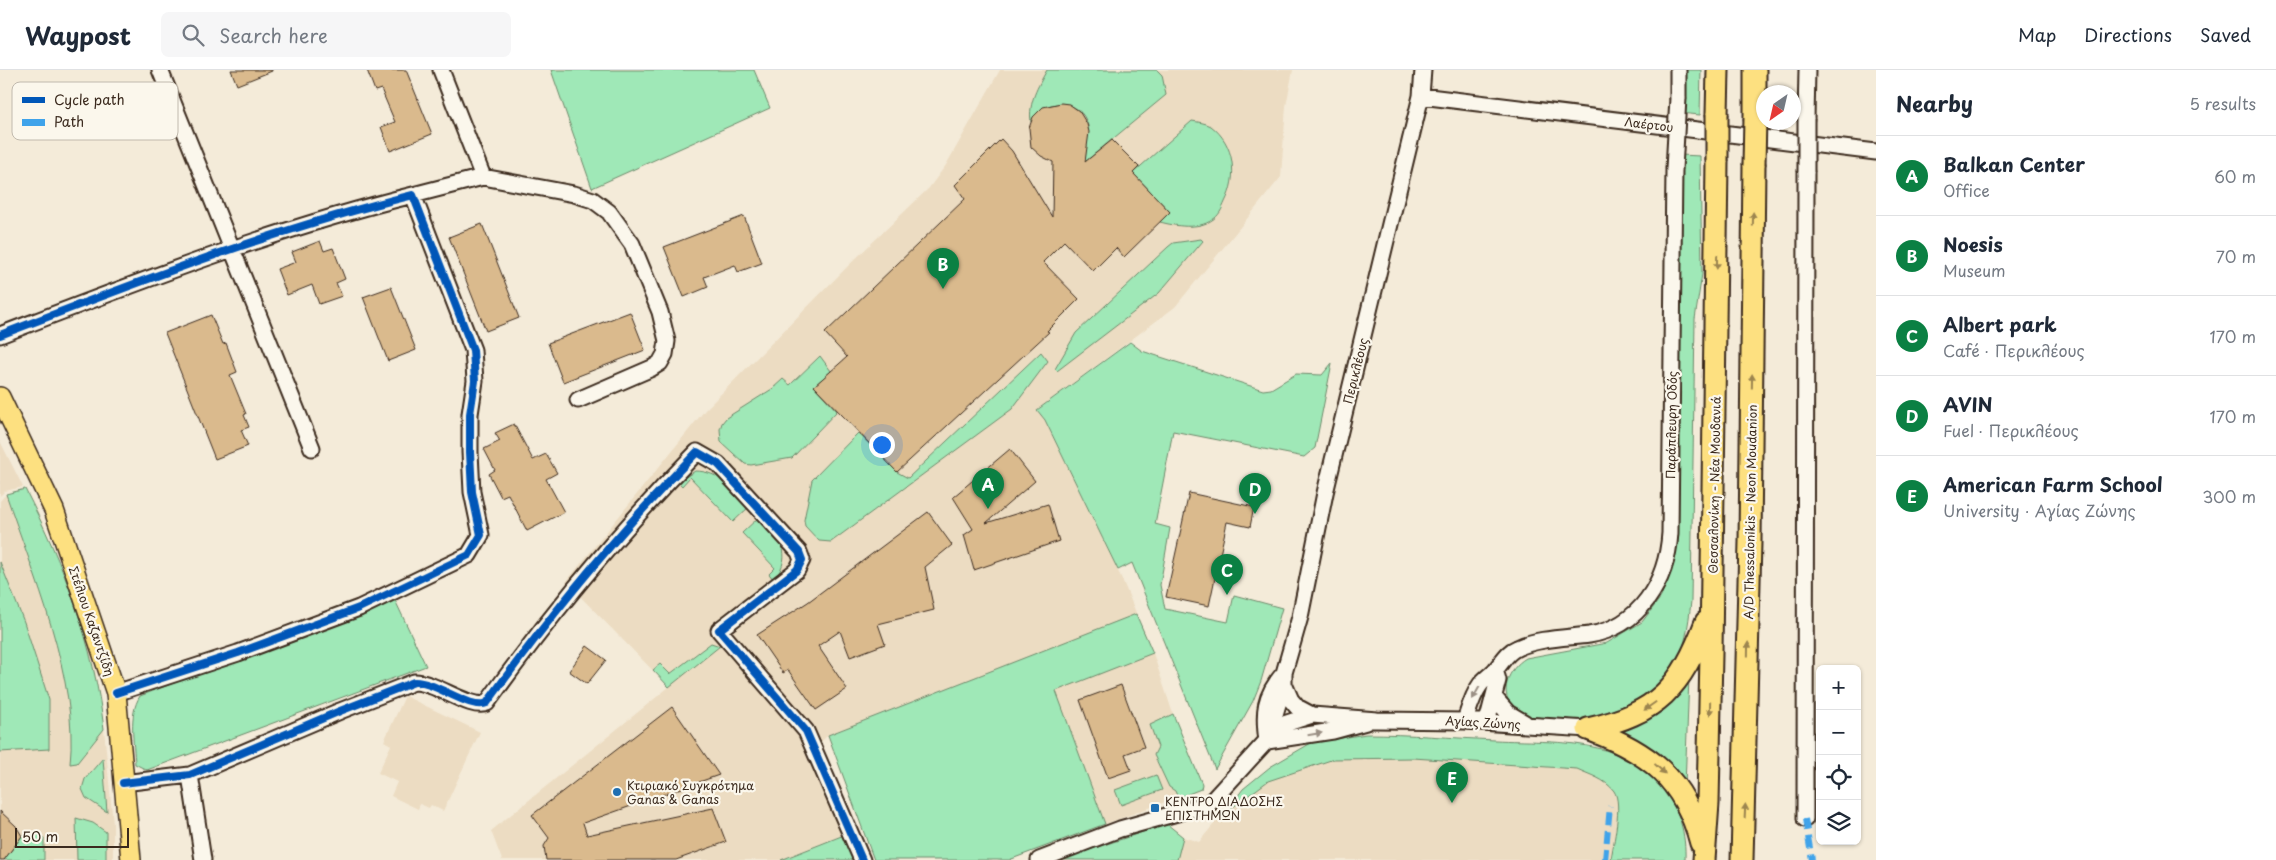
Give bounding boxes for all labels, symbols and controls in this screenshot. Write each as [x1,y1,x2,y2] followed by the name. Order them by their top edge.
[161,12,511,57] search box
[25,17,131,53] text: Waypost
[179,21,207,49] icon: search
[219,21,328,49] text: Search here
[2018,21,2056,48] text: Map
[2084,21,2172,48] text: Directions
[2200,21,2251,48] text: Saved
[12,82,178,140] legend
[1756,85,1801,130] north arrow
[1896,87,1973,119] text: Nearby
[54,89,125,110] text: Cycle path
[2189,91,2256,115] text: 5 results
[54,111,84,132] text: Path
[1623,112,1675,136] street label: Λαέρτου
[1943,150,2085,178] text: Balkan Center
[1906,164,1918,188] text: A
[2214,164,2256,188] text: 60 m
[1943,178,1990,202] text: Office
[1749,211,1757,227] one-way arrow
[1943,230,2003,258] text: Noesis
[1907,244,1917,268] text: B
[2216,244,2256,268] text: 70 m
[927,248,959,289] pin: B
[1713,254,1721,270] one-way arrow
[1943,258,2006,282] text: Museum
[1943,310,2057,338] text: Albert park
[1906,324,1918,348] text: C
[2210,324,2256,348] text: 170 m
[1338,336,1372,406] street label: Περικλέους
[1943,338,2085,362] text: Café · Περικλέους
[1661,371,1681,479] street label: Παράπλευρη Οδός
[1748,373,1756,389] one-way arrow
[1943,390,1993,418] text: AVIN
[1703,396,1725,574] street label: Θεσσαλονίκη - Νέα Μουδανιά
[1739,404,1761,620] street label: A/D Thessalonikis - Neon Moudanion
[1906,404,1918,428] text: D
[2210,404,2256,428] text: 170 m
[1943,418,2079,442] text: Fuel · Περικλέους
[869,432,895,458] your location
[972,468,1004,509] pin: A
[1943,470,2163,498] text: American Farm School
[1239,473,1271,514] pin: D
[1907,484,1917,508] text: E
[2202,484,2256,508] text: 300 m
[1943,498,2136,522] text: University · Αγίας Ζώνης
[1211,554,1243,595] pin: C
[65,564,119,678] street label: Στέλιου Καζαντζίδη
[1744,641,1752,657] one-way arrow
[1816,665,1861,845] map controls
[1816,665,1861,710] button: +
[1472,685,1480,700] one-way arrow
[1706,700,1714,716] one-way arrow
[1643,701,1657,711] one-way arrow
[1816,710,1861,755] button: −
[1445,711,1521,733] street label: Αγίας Ζώνης
[1308,729,1324,737] one-way arrow
[1816,755,1861,800] button: locate
[1436,762,1468,803] pin: E
[1654,763,1666,775] one-way arrow
[627,776,754,808] place label: Κτιριακό Συγκρότημα Ganas & Ganas
[611,786,623,798] marker: Κτιριακό Συγκρότημα Ganas & Ganas
[1165,792,1283,824] place label: ΚΕΝΤΡΟ ΔΙΑΔΟΣΗΣ ΕΠΙΣΤΗΜΩΝ
[1816,800,1861,845] button: layers
[1149,802,1161,814] marker: ΚΕΝΤΡΟ ΔΙΑΔΟΣΗΣ ΕΠΙΣΤΗΜΩΝ
[1741,803,1749,819] one-way arrow
[15,825,129,848] scale bar
[22,826,58,847] text: 50 m

